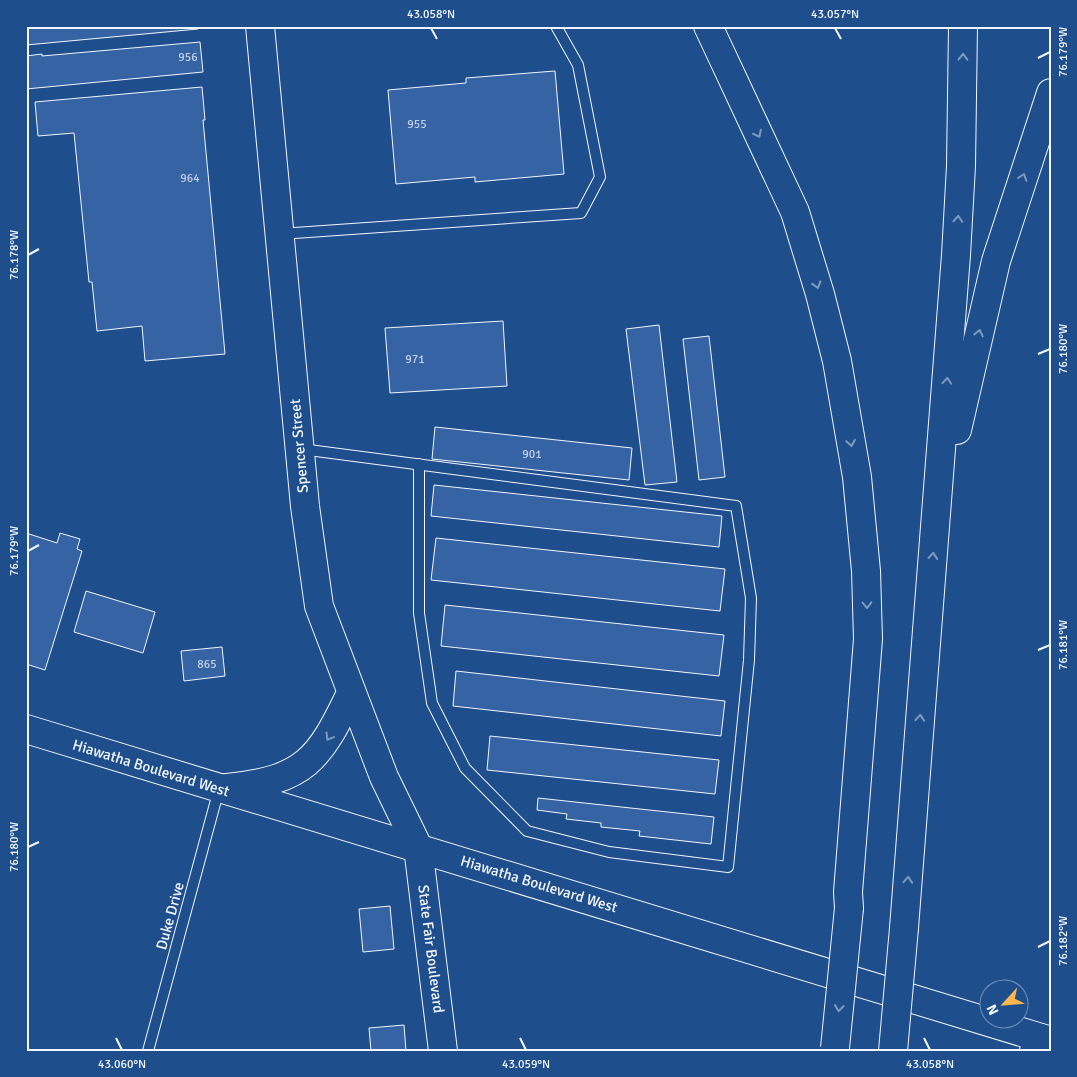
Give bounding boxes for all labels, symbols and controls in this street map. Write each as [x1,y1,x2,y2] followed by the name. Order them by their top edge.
[407,7,455,22] text: 43.058°N
[811,7,859,22] text: 43.057°N
[1056,27,1071,77] text: 76.179°W
[178,50,198,65] house number: 956
[958,52,968,60] one-way arrow
[407,117,427,132] house number: 955
[751,129,762,138] one-way arrow
[180,171,200,186] house number: 964
[1018,173,1028,181] one-way arrow
[953,215,964,223] one-way arrow
[7,230,22,280] text: 76.178°W
[812,280,822,288] one-way arrow
[1056,324,1071,374] text: 76.180°W
[973,329,984,338] one-way arrow
[405,352,425,367] house number: 971
[941,377,952,385] one-way arrow
[286,398,312,494] street label: Spencer Street
[846,439,856,448] one-way arrow
[522,447,542,462] house number: 901
[7,526,22,576] text: 76.179°W
[928,551,939,559] one-way arrow
[862,602,872,609] one-way arrow
[1056,620,1071,670] text: 76.181°W
[197,657,217,672] house number: 865
[914,713,925,721] one-way arrow
[326,731,336,740] one-way arrow
[70,736,232,800] street label: Hiawatha Boulevard West
[7,822,22,872] text: 76.180°W
[458,852,620,916] street label: Hiawatha Boulevard West
[902,875,913,883] one-way arrow
[152,880,188,952] street label: Duke Drive
[414,884,448,1014] street label: State Fair Boulevard
[1056,916,1071,966] text: 76.182°W
[980,980,1030,1030] north arrow
[983,1001,1003,1018] text: N
[834,1005,845,1013] one-way arrow
[98,1057,146,1072] text: 43.060°N
[502,1057,550,1072] text: 43.059°N
[906,1057,954,1072] text: 43.058°N

